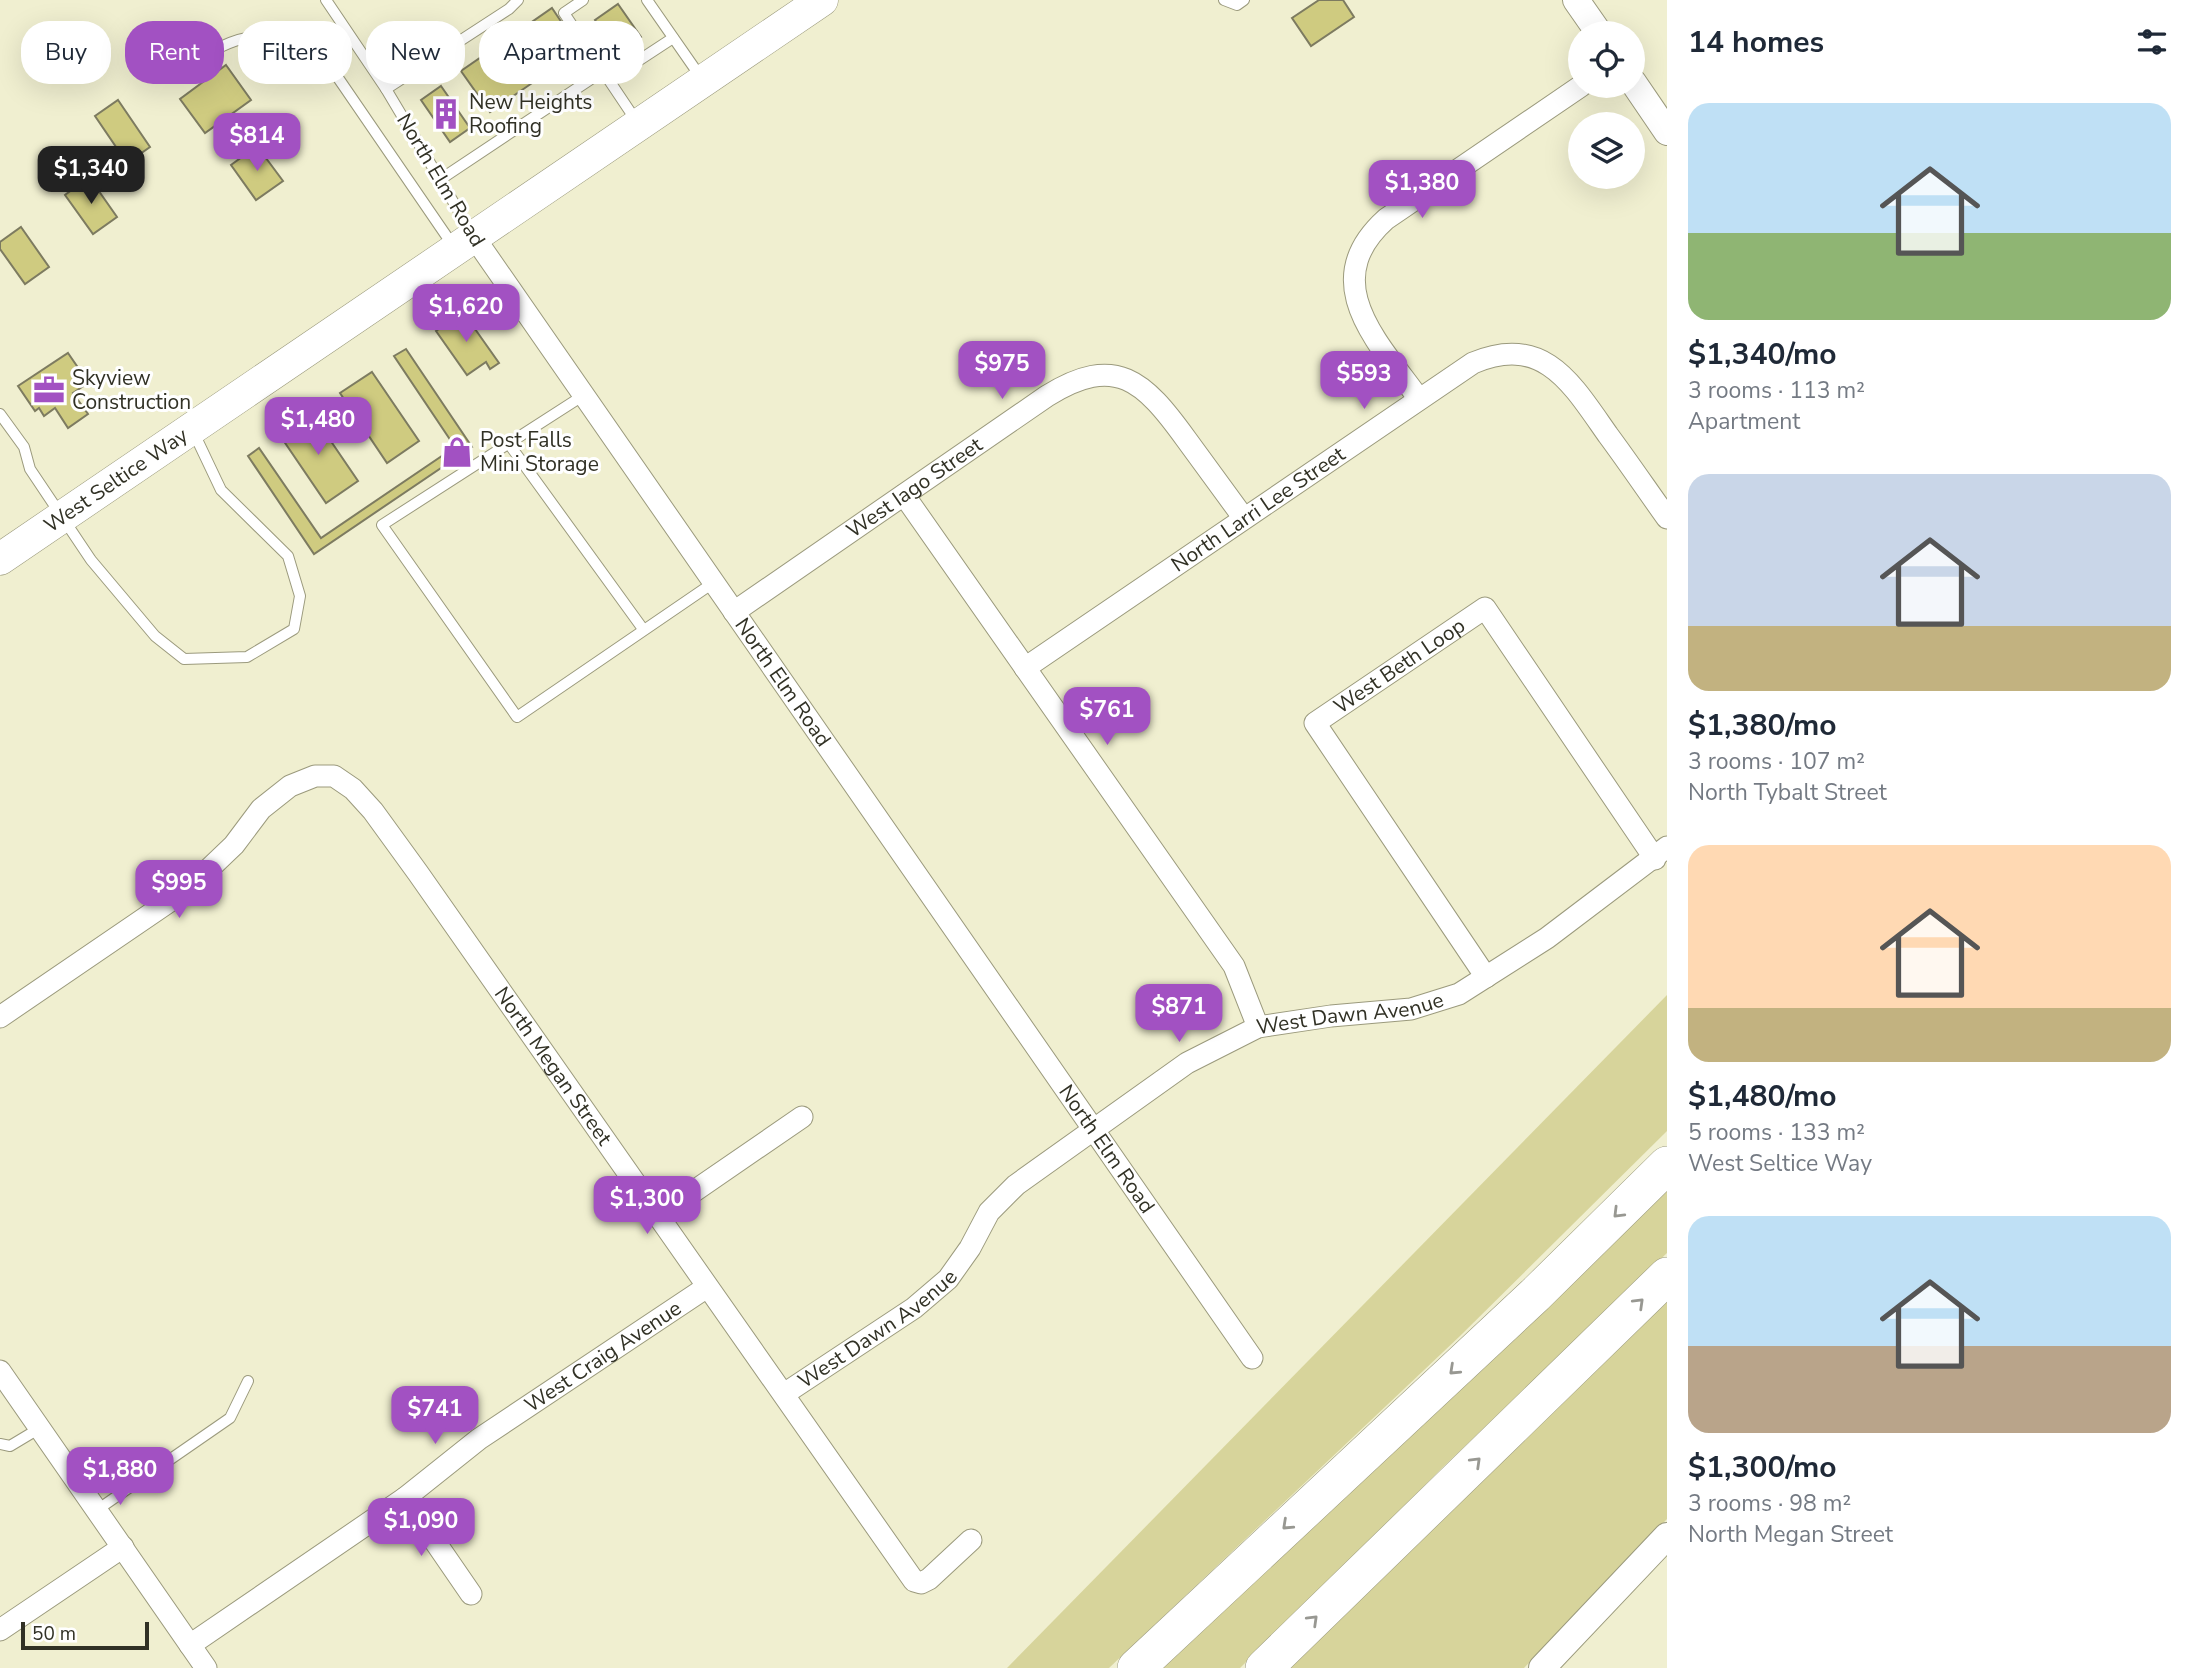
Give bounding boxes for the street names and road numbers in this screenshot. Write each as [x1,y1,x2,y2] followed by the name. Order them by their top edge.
[390,108,492,252] street label: North Elm Road
[38,421,193,539] street label: West Seltice Way
[841,431,988,544] street label: West Iago Street
[1166,440,1351,578] street label: North Larri Lee Street
[729,612,838,752] street label: North Elm Road
[1328,612,1470,720] street label: West Beth Loop
[488,981,619,1151] street label: North Megan Street
[1254,986,1447,1041] street label: West Dawn Avenue
[1052,1079,1161,1219] street label: North Elm Road
[793,1264,964,1395] street label: West Dawn Avenue
[519,1294,687,1419] street label: West Craig Avenue

